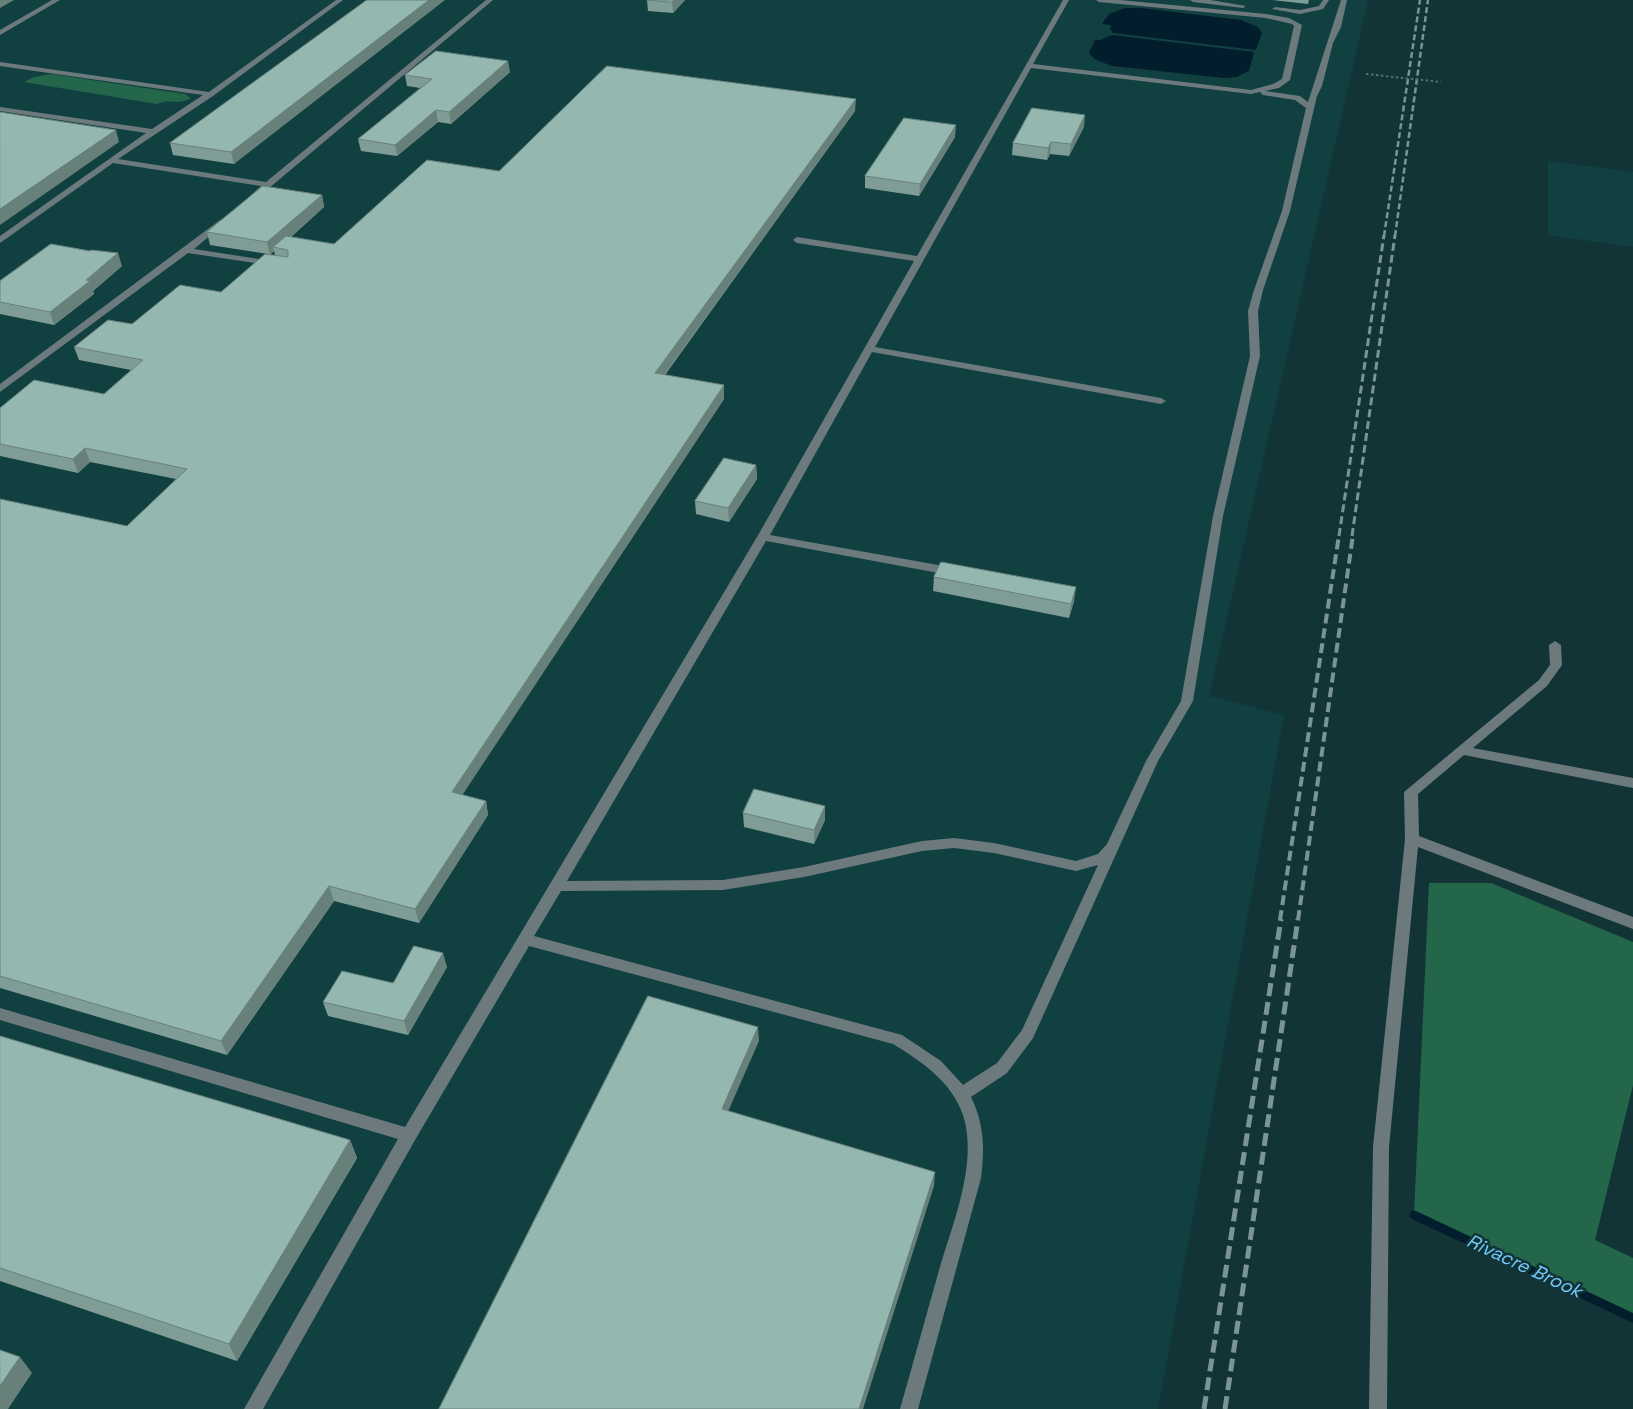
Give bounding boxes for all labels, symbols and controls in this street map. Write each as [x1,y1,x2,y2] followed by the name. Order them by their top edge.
[1463,1230,1585,1304] water label: Rivacre Brook

